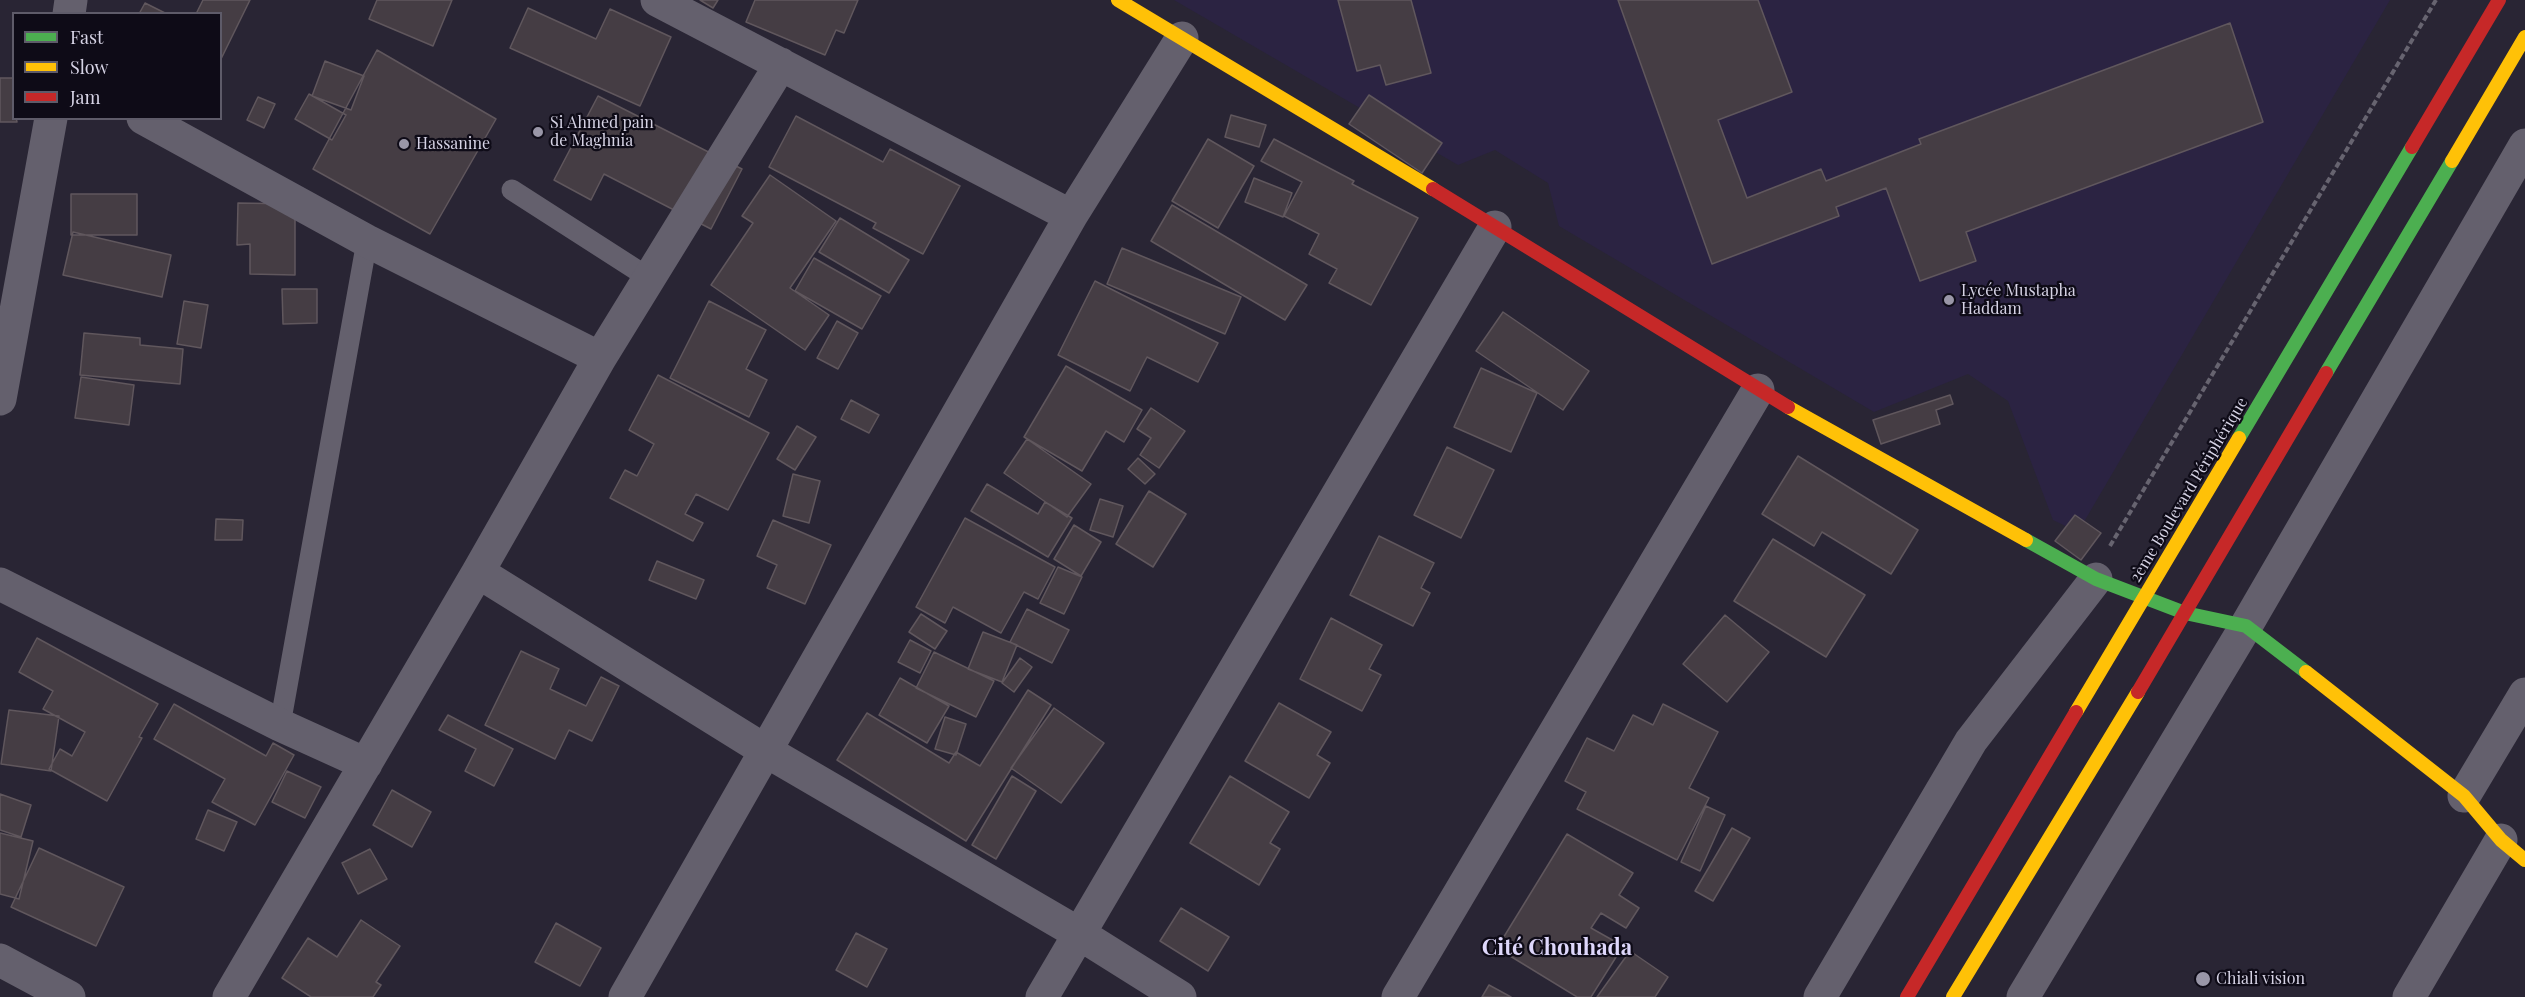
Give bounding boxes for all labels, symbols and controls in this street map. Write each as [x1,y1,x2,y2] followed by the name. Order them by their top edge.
[12,12,222,120] legend
[70,25,103,49] text: Fast
[70,55,108,79] text: Slow
[70,85,100,109] text: Jam
[550,113,654,151] place label: Si Ahmed pain de Maghnia
[531,125,545,139] marker: Si Ahmed pain de Maghnia
[416,134,490,154] place label: Hassanine
[397,137,411,151] marker: Hassanine
[1961,281,2076,319] place label: Lycée Mustapha Haddam
[1942,293,1956,307] marker: Lycée Mustapha Haddam
[2126,394,2252,586] street label: 2ème Boulevard Périphérique
[1482,935,1632,961] district label: Cité Chouhada
[2216,969,2305,989] place label: Chiali vision
[2194,970,2212,988] marker: Chiali vision

